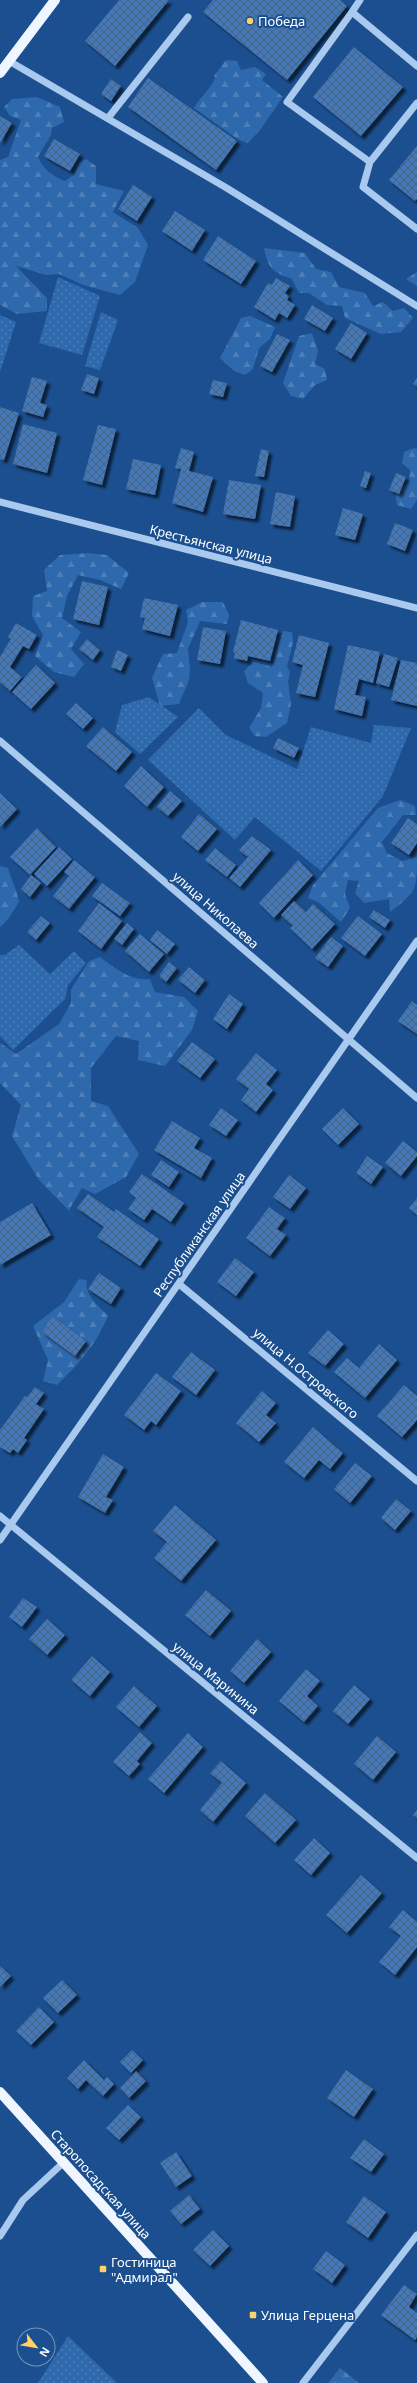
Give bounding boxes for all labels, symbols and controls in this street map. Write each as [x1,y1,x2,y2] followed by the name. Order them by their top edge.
[258,12,305,30] place label: Победа
[245,16,255,26] marker: Победа
[148,520,274,568] street label: Крестьянская улица
[169,867,263,953] street label: улица Николаева
[149,1168,249,1300] street label: Республиканская улица
[249,1323,363,1423] street label: улица Н.Островского
[169,1637,263,1719] street label: улица Маринина
[47,2125,155,2243] street label: Старопосадская улица
[111,2253,178,2286] place label: Гостиница "Адмирал"
[98,2264,108,2274] marker: Гостиница "Адмирал"
[261,2306,354,2324] place label: Улица Герцена
[248,2310,258,2320] marker: Улица Герцена
[16,2327,56,2367] north arrow
[36,2345,54,2360] text: N

